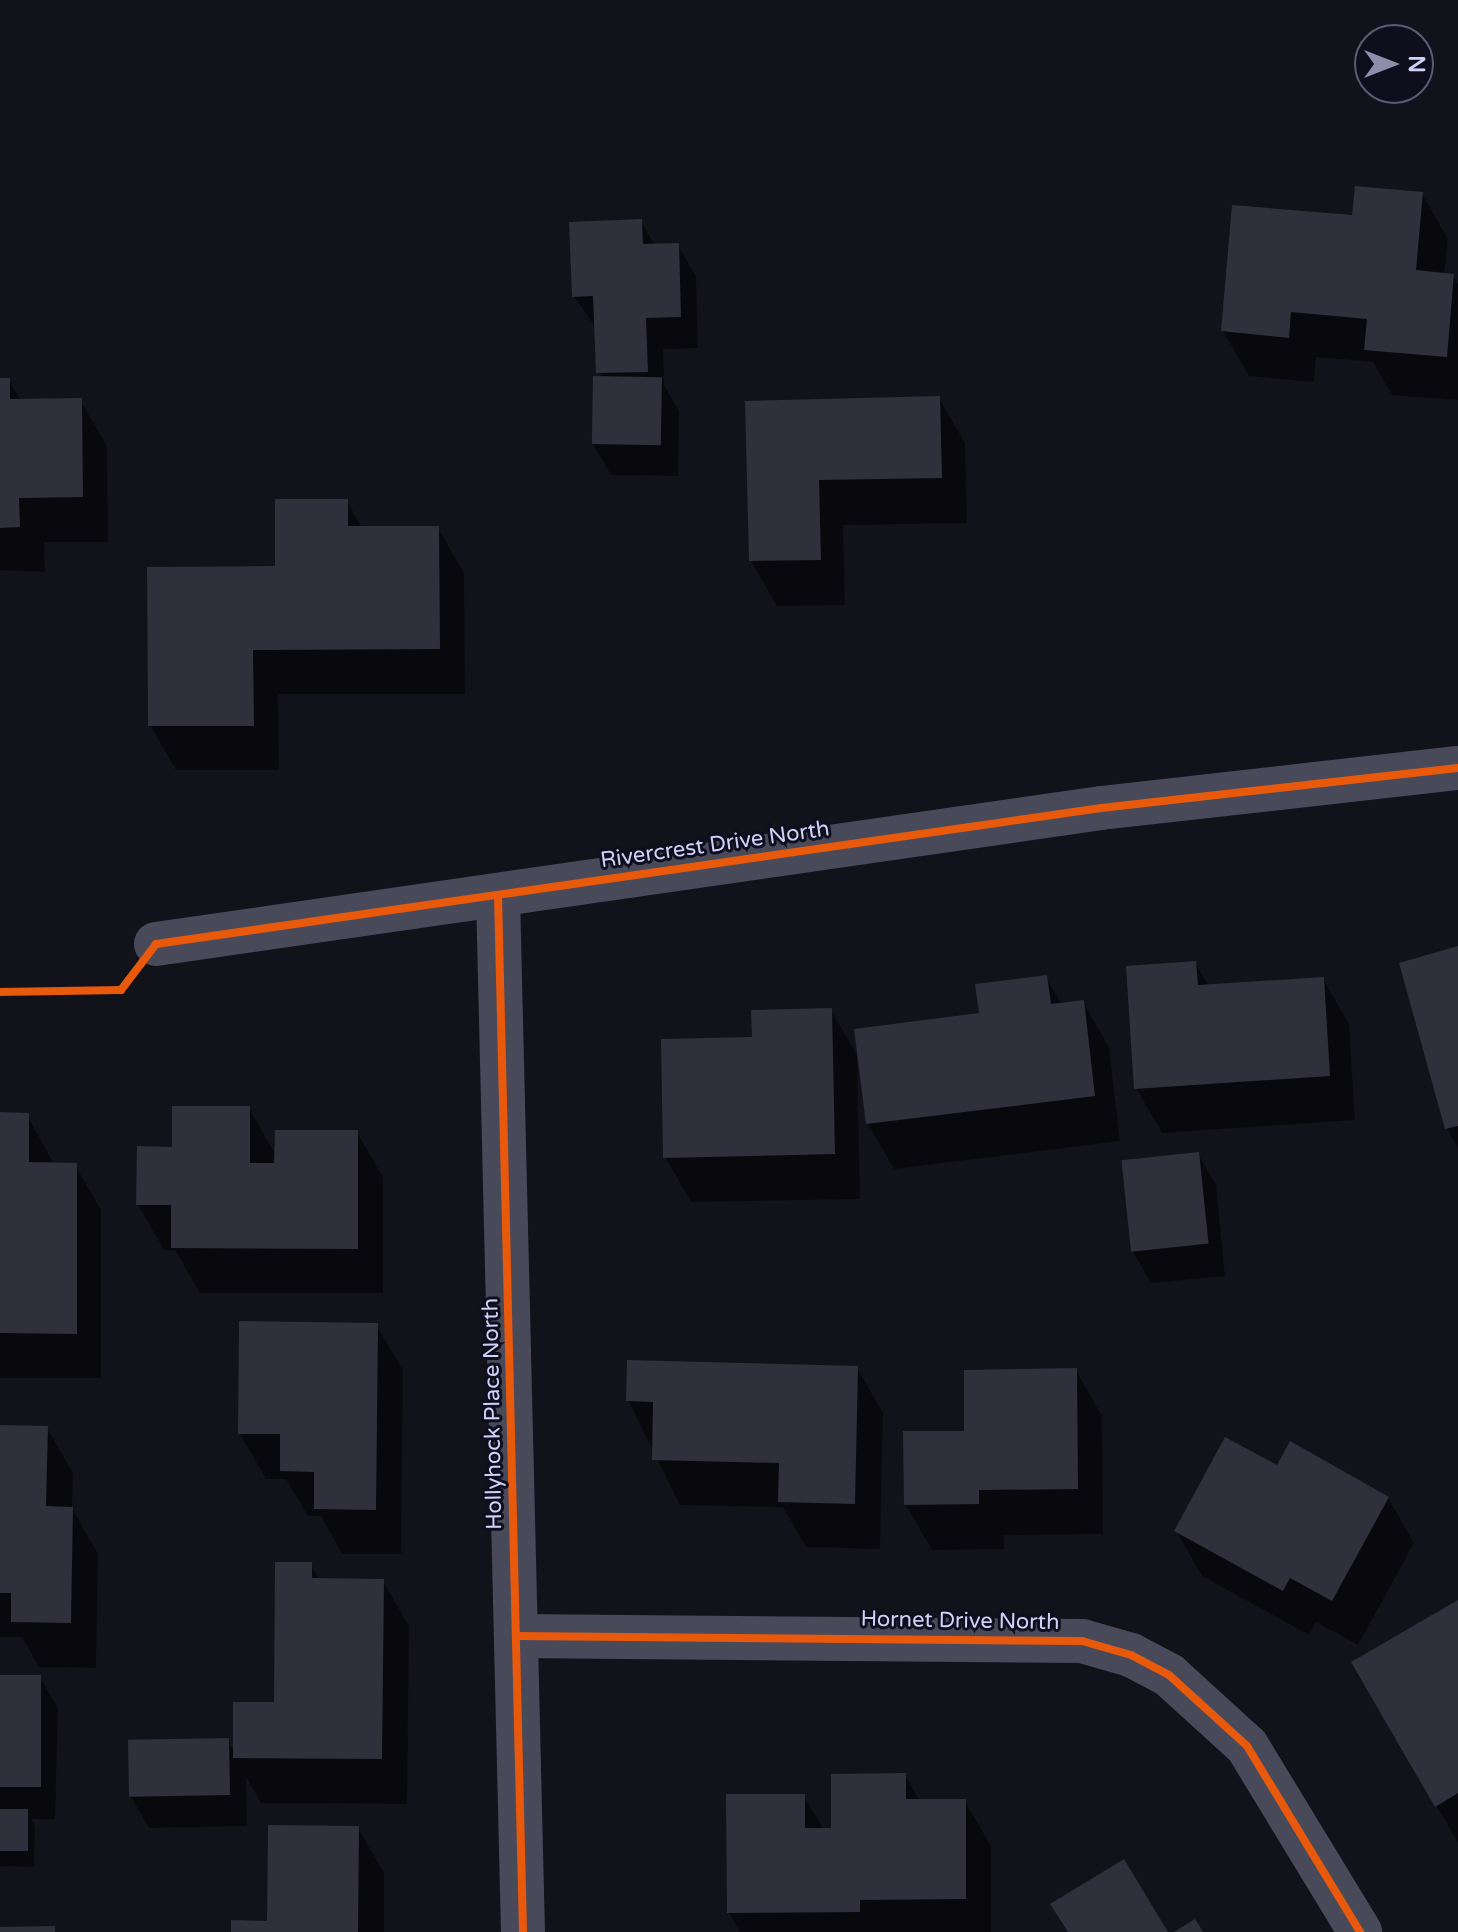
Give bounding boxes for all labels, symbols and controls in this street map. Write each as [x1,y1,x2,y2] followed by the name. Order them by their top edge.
[1354,24,1434,104] north arrow
[1403,55,1429,73] text: N
[599,816,831,874] street label: Rivercrest Drive North
[478,1298,508,1530] street label: Hollyhock Place North
[860,1606,1060,1636] street label: Hornet Drive North

